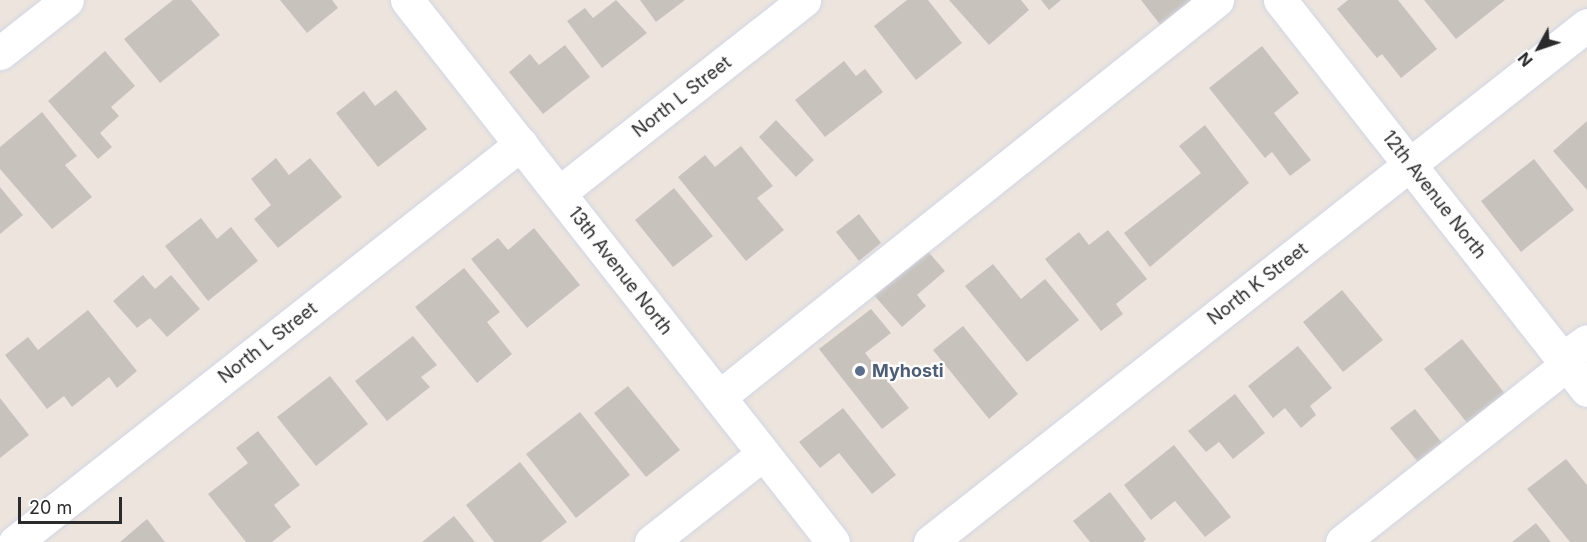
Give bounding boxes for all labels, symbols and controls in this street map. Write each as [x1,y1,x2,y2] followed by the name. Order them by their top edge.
[1509,18,1569,78] north arrow
[1514,48,1537,71] text: N
[628,52,736,142] street label: North L Street
[1377,127,1491,263] street label: 12th Avenue North
[563,203,677,339] street label: 13th Avenue North
[1204,238,1312,330] street label: North K Street
[214,298,322,388] street label: North L Street
[872,360,944,382] place label: Myhosti
[853,364,867,378] marker: Myhosti
[21,485,124,523] scale bar
[29,497,72,518] text: 20 m

